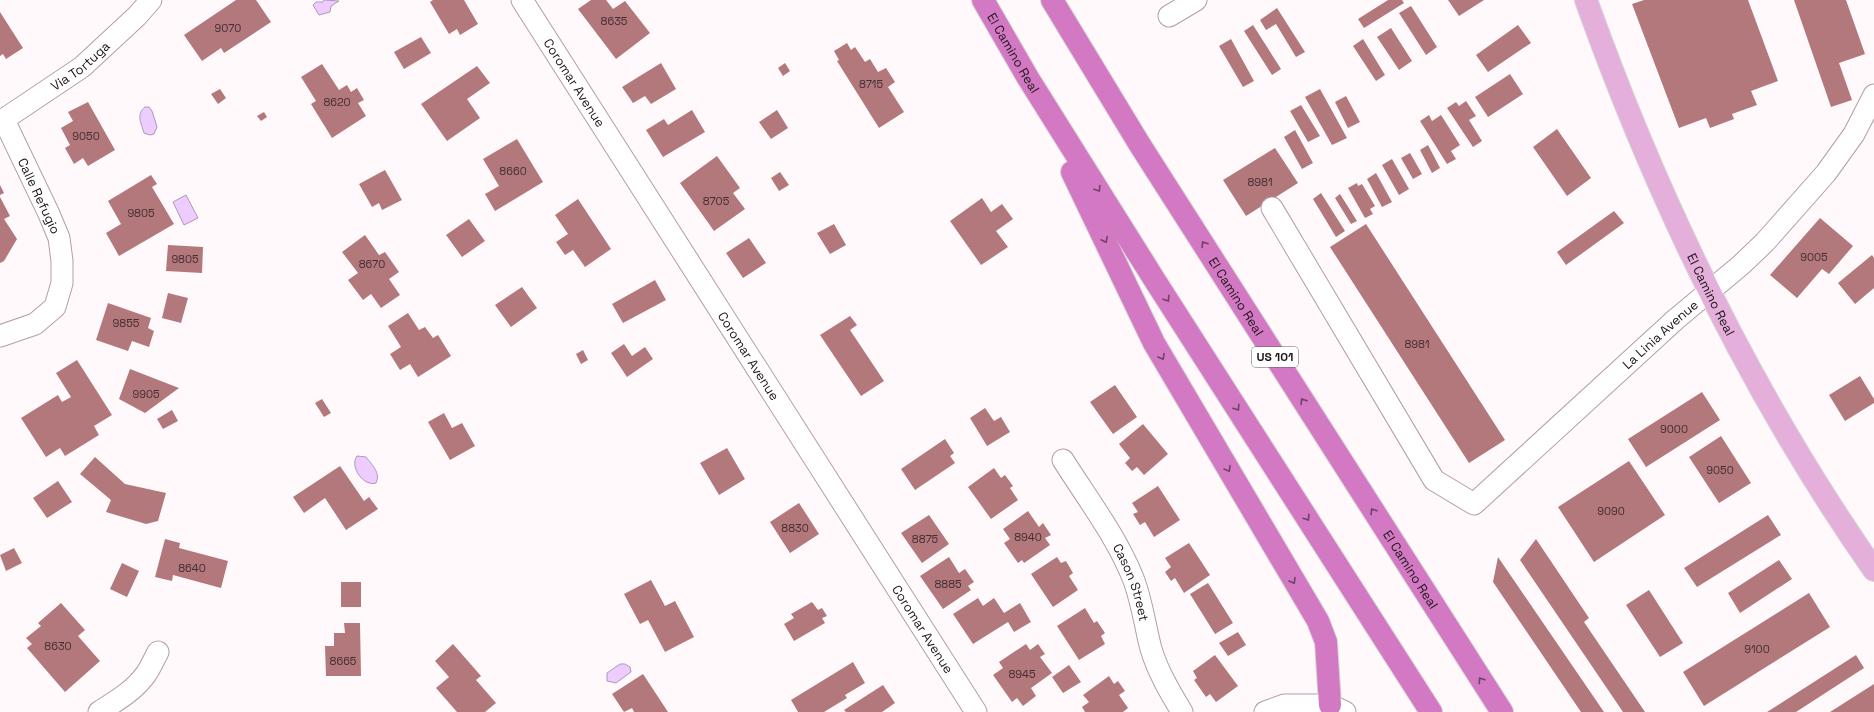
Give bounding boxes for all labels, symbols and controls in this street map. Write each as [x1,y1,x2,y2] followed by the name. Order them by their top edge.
[984,10,1044,96] street label: El Camino Real
[601,14,628,28] house number: 8635
[215,21,241,35] house number: 9070
[540,35,609,130] street label: Coromar Avenue
[47,37,114,94] street label: Via Tortuga
[859,77,883,91] house number: 8715
[323,95,351,109] house number: 8620
[72,129,100,143] house number: 9050
[14,155,64,237] street label: Calle Refugio
[499,164,527,178] house number: 8660
[1247,175,1273,189] house number: 8981
[1093,185,1100,192] one-way arrow
[703,194,730,208] house number: 8705
[127,206,155,220] house number: 9805
[1100,236,1108,243] one-way arrow
[1201,241,1208,248] one-way arrow
[1683,250,1739,338] street label: El Camino Real
[1800,250,1828,264] house number: 9005
[171,252,199,266] house number: 9805
[1205,254,1268,339] street label: El Camino Real
[359,257,385,271] house number: 8670
[1162,295,1170,302] one-way arrow
[1619,296,1701,373] street label: La Linia Avenue
[714,308,783,403] street label: Coromar Avenue
[113,316,140,330] house number: 9855
[1404,337,1430,351] house number: 8981
[1252,347,1298,367] road number: US 101
[1158,353,1165,360] one-way arrow
[132,387,160,401] house number: 9905
[1301,398,1308,405] one-way arrow
[1232,404,1239,411] one-way arrow
[1660,422,1688,436] house number: 9000
[1706,463,1734,477] house number: 9050
[1223,465,1230,472] one-way arrow
[1597,504,1625,518] house number: 9090
[1370,508,1378,515] one-way arrow
[1302,514,1310,521] one-way arrow
[781,521,809,535] house number: 8830
[1379,527,1442,612] street label: El Camino Real
[1014,530,1042,544] house number: 8940
[912,532,939,546] house number: 8875
[1109,540,1153,623] street label: Cason Street
[178,561,206,575] house number: 8640
[934,577,962,591] house number: 8885
[1289,577,1296,584] one-way arrow
[889,582,958,677] street label: Coromar Avenue
[44,639,72,653] house number: 8630
[1744,642,1770,656] house number: 9100
[330,654,357,668] house number: 8665
[1008,667,1036,681] house number: 8945
[1479,677,1486,684] one-way arrow

